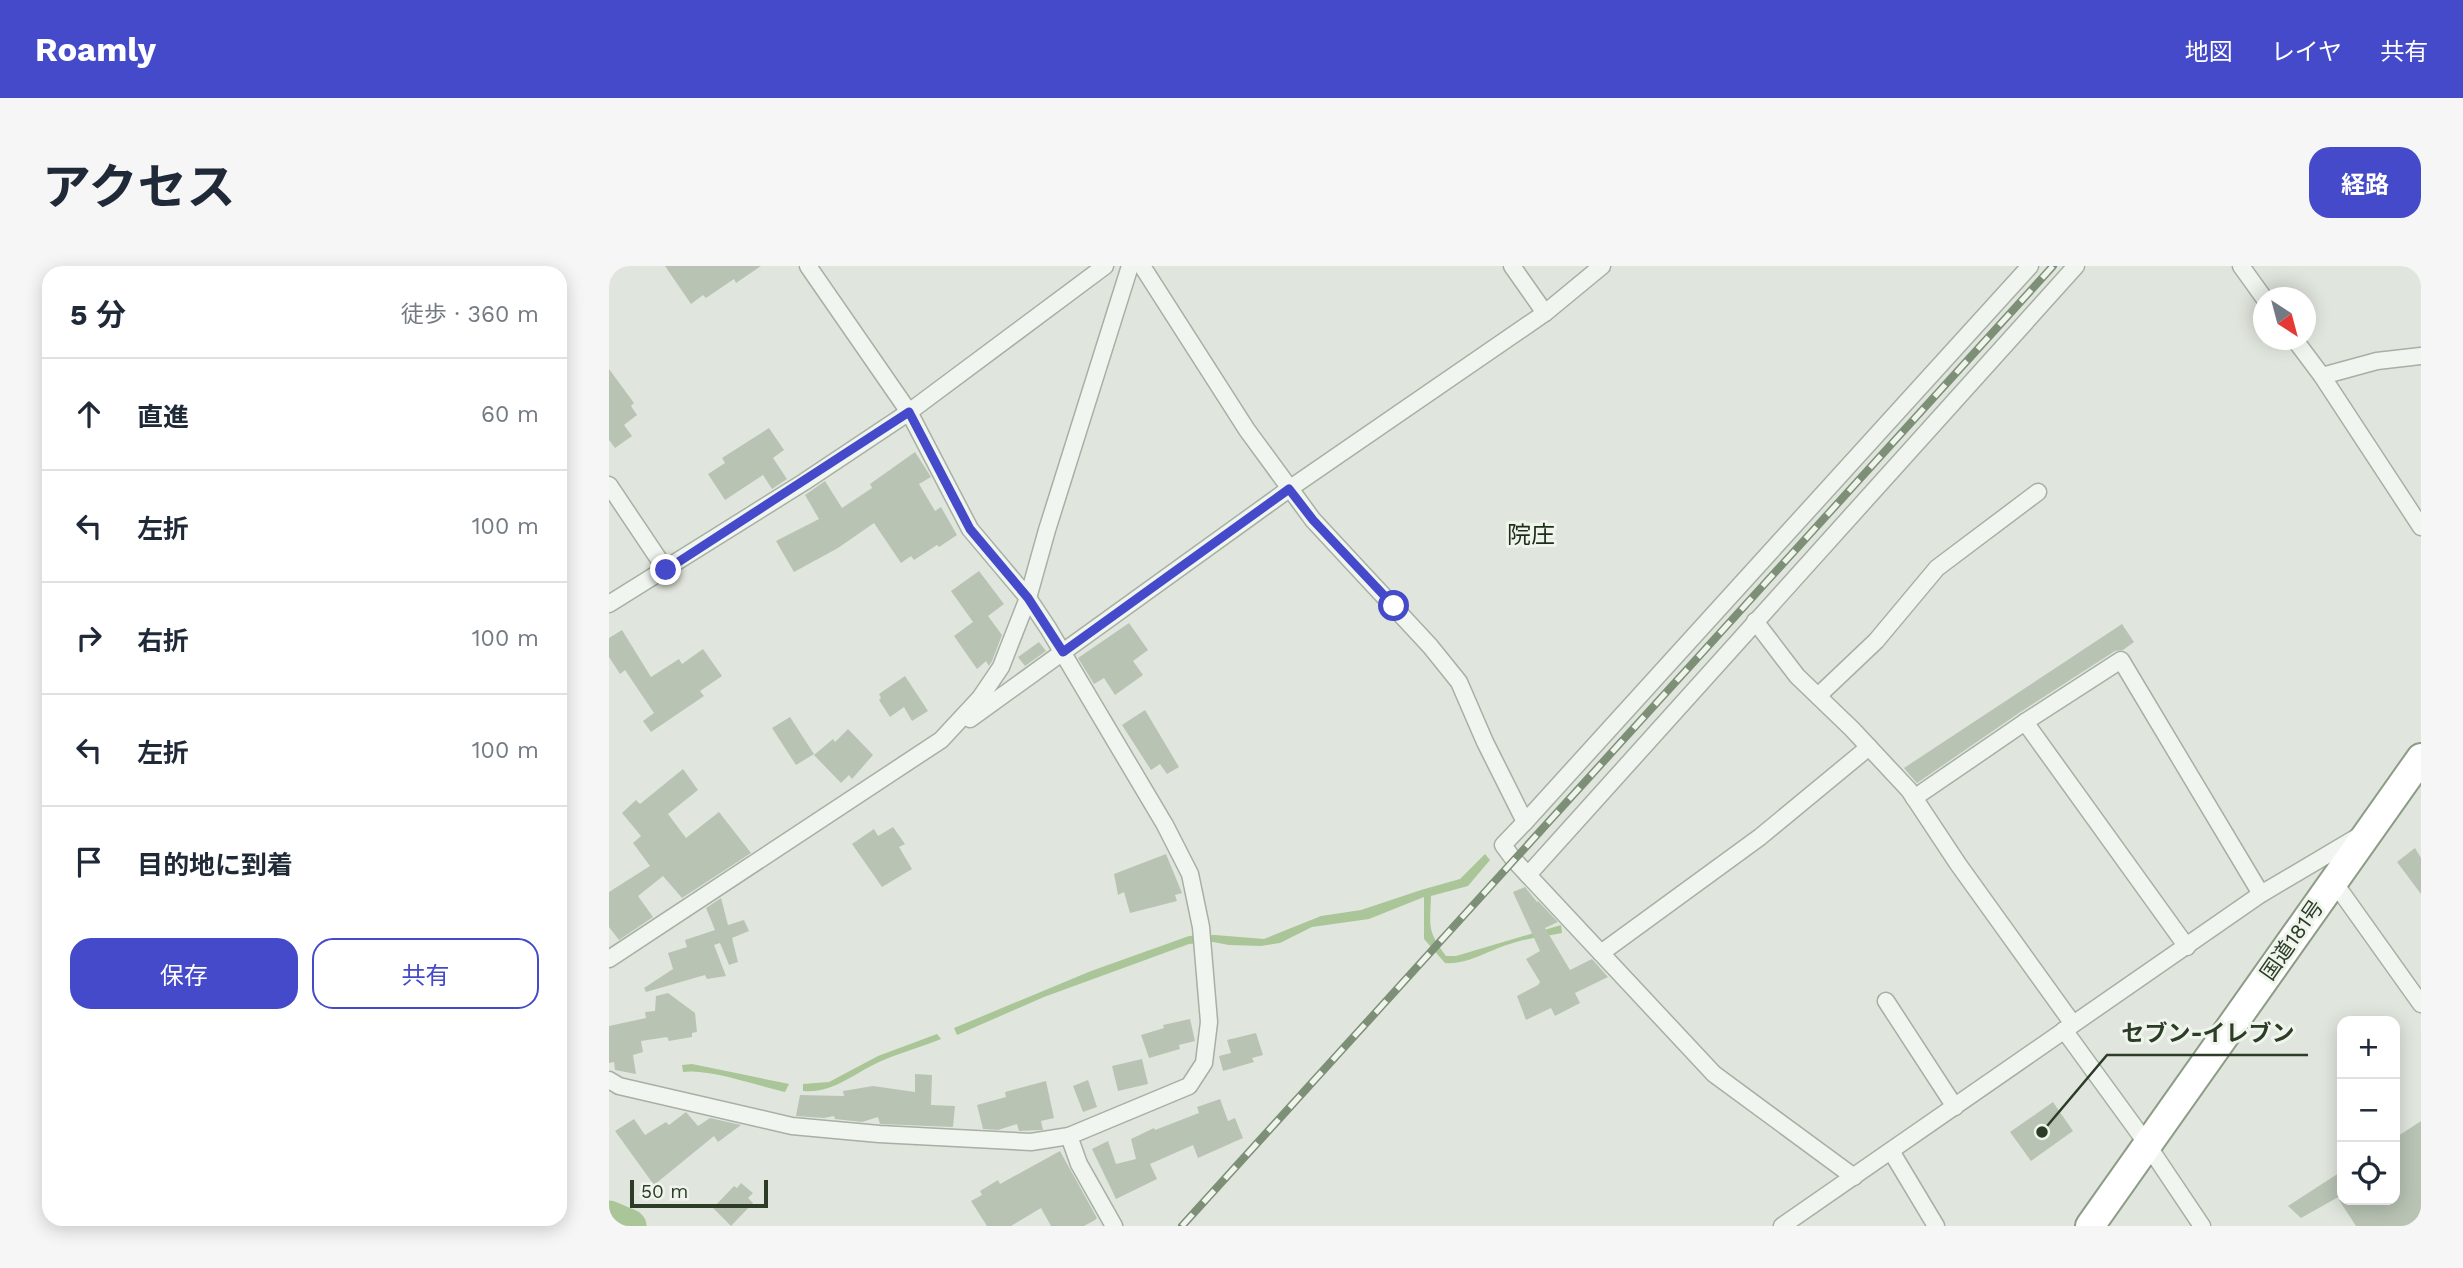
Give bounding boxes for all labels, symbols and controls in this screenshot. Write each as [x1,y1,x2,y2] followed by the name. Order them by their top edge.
[35,30,156,69] text: Roamly
[2185,38,2233,66] text: 地図
[2271,38,2342,66] text: レイヤ
[2380,38,2428,66] text: 共有
[2309,147,2421,218] button: 経路
[42,158,236,216] text: アクセス
[2253,287,2316,350] north arrow
[70,297,126,332] text: 5 分
[401,301,539,328] text: 徒歩 · 360 m
[70,395,108,433] icon: ahead
[481,401,539,428] text: 60 m
[137,402,189,432] text: 直進
[70,507,108,545] icon: left
[472,513,539,540] text: 100 m
[137,514,189,544] text: 左折
[1507,521,1555,549] district label: 院庄
[650,554,681,585] route end
[1378,590,1409,621] route start
[70,619,108,657] icon: right
[472,625,539,652] text: 100 m
[137,626,189,656] text: 右折
[70,731,108,769] icon: left
[472,737,539,764] text: 100 m
[137,738,189,768] text: 左折
[70,843,108,881] icon: arrive
[137,850,293,880] text: 目的地に到着
[2255,895,2328,985] street label: 国道181号
[70,938,298,1009] button: 保存
[312,938,539,1009] button: 共有
[2107,1011,2308,1055] callout: セブン-イレブン
[2337,1016,2400,1205] map controls
[2337,1016,2400,1079] button: +
[2121,1020,2295,1047] text: セブン-イレブン
[2337,1079,2400,1142] button: −
[2337,1142,2400,1205] button: locate
[630,1177,768,1209] scale bar
[641,1180,688,1203] text: 50 m

